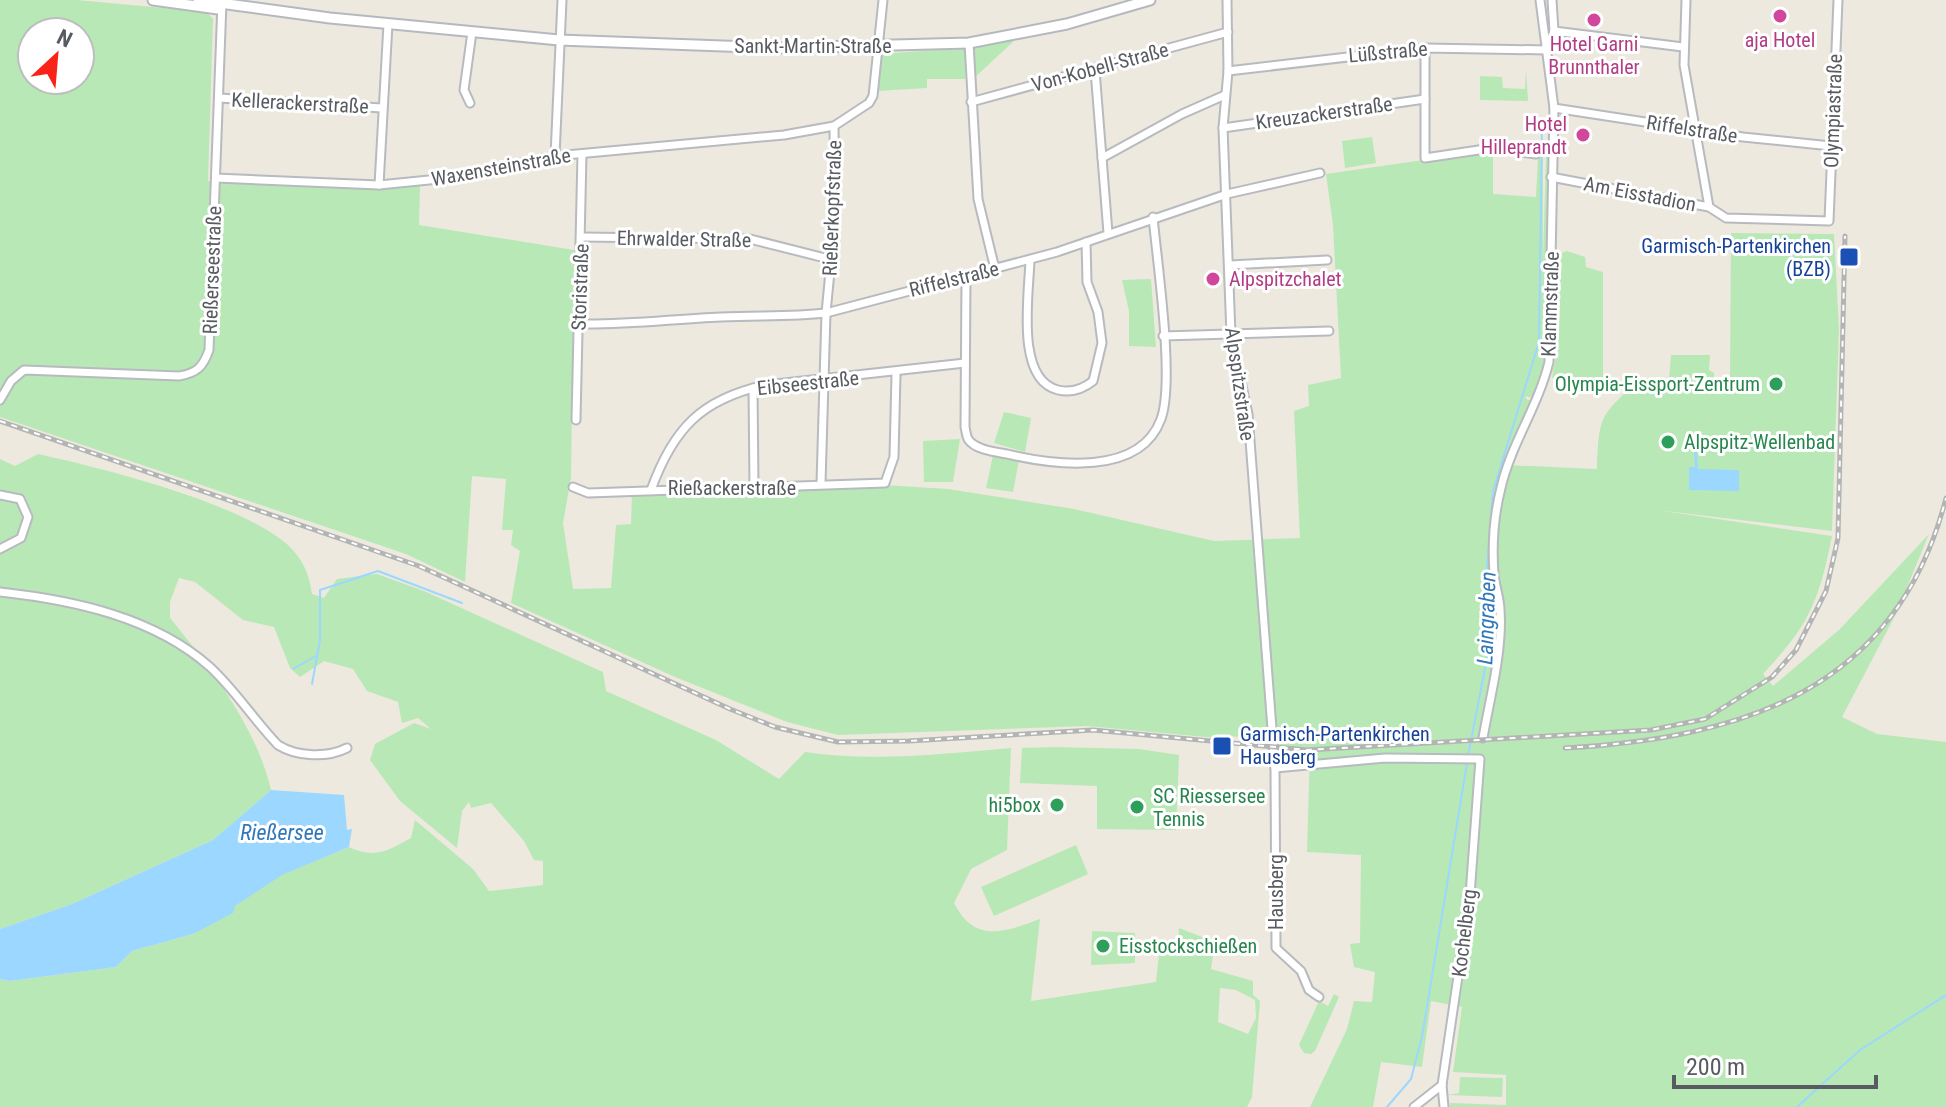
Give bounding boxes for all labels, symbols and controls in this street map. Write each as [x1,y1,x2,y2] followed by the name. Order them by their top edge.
[1771,7,1789,25] marker: aja Hotel
[1585,11,1603,29] marker: Hotel Garni Brunnthaler
[16,16,96,96] north arrow
[53,24,76,53] text: N
[1745,28,1815,52] place label: aja Hotel
[1548,32,1640,79] place label: Hotel Garni Brunnthaler
[734,34,892,58] street label: Sankt-Martin-Straße
[1029,37,1171,97] street label: Von-Kobell-Straße
[1347,37,1429,67] street label: Lüßstraße
[1819,54,1847,168] street label: Olympiastraße
[231,87,369,119] street label: Kellerackerstraße
[1254,92,1394,134] street label: Kreuzackerstraße
[1645,110,1739,148] street label: Riffelstraße
[1481,112,1567,159] place label: Hotel Hilleprandt
[1574,126,1592,144] marker: Hotel Hilleprandt
[818,140,846,276] street label: Rießerkopfstraße
[430,143,572,191] street label: Waxensteinstraße
[1582,171,1698,217] street label: Am Eisstadion
[198,205,226,335] street label: Rießerseestraße
[617,226,751,252] street label: Ehrwalder Straße
[1641,234,1831,281] place label: Garmisch-Partenkirchen (BZB)
[566,243,594,331] street label: Storistraße
[1838,246,1860,268] marker: Garmisch-Partenkirchen (BZB)
[1536,251,1564,357] street label: Klammstraße
[907,256,1001,302] street label: Riffelstraße
[1229,267,1342,291] place label: Alpspitzchalet
[1204,270,1222,288] marker: Alpspitzchalet
[1220,326,1260,442] street label: Alpspitzstraße
[756,366,860,400] street label: Eibseestraße
[1555,372,1760,396] place label: Olympia-Eissport-Zentrum
[1767,375,1785,393] marker: Olympia-Eissport-Zentrum
[1684,430,1835,454] place label: Alpspitz-Wellenbad
[1659,433,1677,451] marker: Alpspitz-Wellenbad
[668,476,796,500] street label: Rießackerstraße
[1472,571,1501,665] water label: Laingraben
[1240,722,1430,769] place label: Garmisch-Partenkirchen Hausberg
[1211,735,1233,757] marker: Garmisch-Partenkirchen Hausberg
[1153,784,1265,831] place label: SC Riessersee Tennis
[988,793,1041,817] place label: hi5box
[1048,796,1066,814] marker: hi5box
[1128,798,1146,816] marker: SC Riessersee Tennis
[240,820,324,845] water label: Rießersee
[1264,854,1288,930] street label: Hausberg
[1447,888,1481,978] street label: Kochelberg
[1119,934,1257,958] place label: Eisstockschießen
[1094,937,1112,955] marker: Eisstockschießen
[1674,1039,1876,1089] scale bar
[1686,1053,1745,1081] text: 200 m

